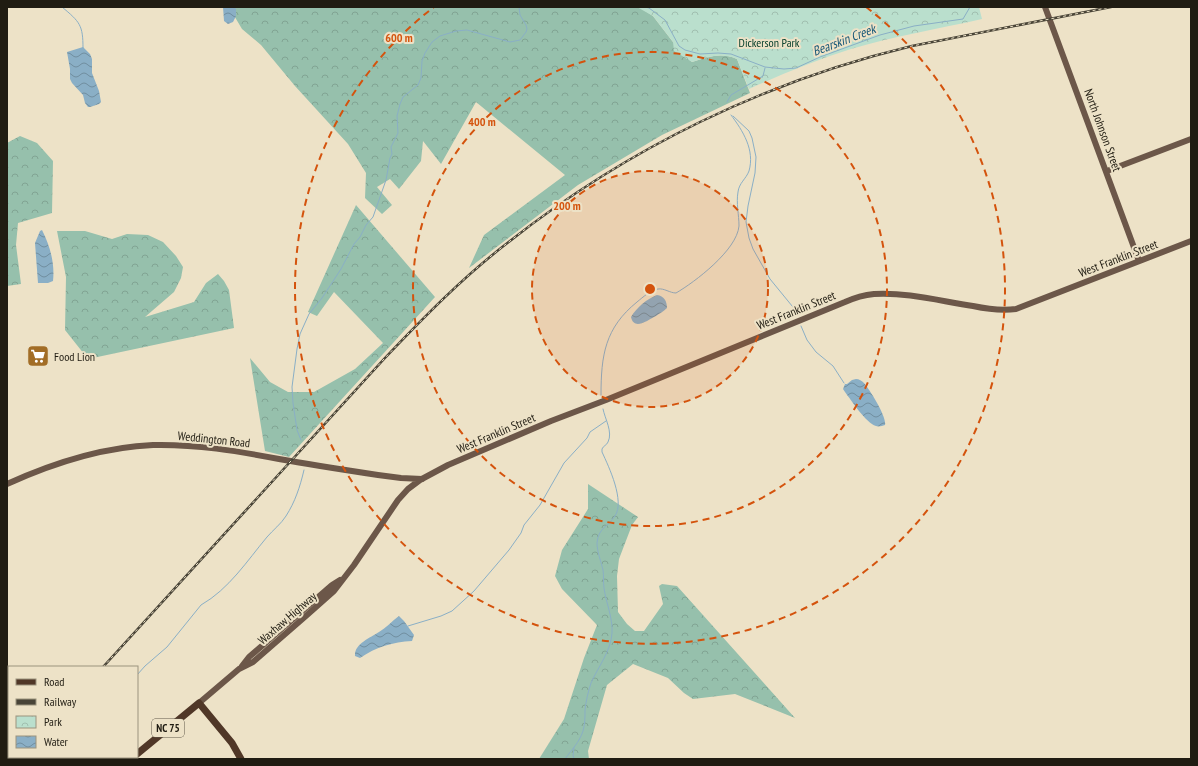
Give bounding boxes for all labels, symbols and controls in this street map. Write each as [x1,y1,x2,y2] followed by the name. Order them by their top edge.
[810,20,880,60] water label: Bearskin Creek
[385,30,413,45] text: 600 m
[739,35,800,50] park label: Dickerson Park
[1081,87,1125,174] street label: North Johnson Street
[468,114,496,129] text: 400 m
[553,198,581,213] text: 200 m
[1076,236,1160,280] street label: West Franklin Street
[643,282,657,296] centre of rings
[754,287,838,333] street label: West Franklin Street
[25,343,51,369] supermarket icon: Food Lion
[54,349,95,364] place label: Food Lion
[455,410,538,456] street label: West Franklin Street
[177,428,251,450] street label: Weddington Road
[255,588,320,648] street label: Waxhaw Highway
[8,666,138,758] legend
[44,674,64,689] text: Road
[44,694,77,709] text: Railway
[44,714,62,729] text: Park
[152,719,184,737] road number: NC 75
[44,734,69,749] text: Water

